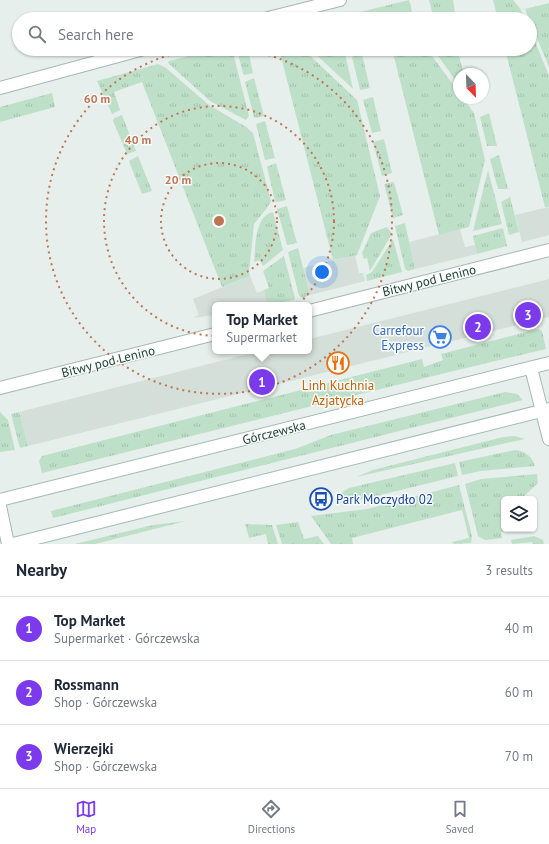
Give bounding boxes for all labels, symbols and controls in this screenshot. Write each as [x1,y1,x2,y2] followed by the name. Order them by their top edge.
[12,12,537,56] search box
[26,23,48,45] icon: search
[58,25,134,44] text: Search here
[453,68,489,104] north arrow
[84,91,110,106] text: 60 m
[125,132,151,147] text: 40 m
[165,172,191,187] text: 20 m
[212,214,226,228] centre of rings
[381,261,478,300] street label: Bitwy pod Lenino
[312,262,332,282] your location
[515,300,541,330] pin: 3
[212,302,312,354] popup
[226,310,298,329] text: Top Market
[465,312,491,342] pin: 2
[373,322,425,354] place label: Carrefour Express
[427,324,453,350] supermarket icon: Carrefour Express
[226,329,297,346] text: Supermarket
[60,342,157,381] street label: Bitwy pod Lenino
[325,350,351,376] restaurant icon: Linh Kuchnia Azjatycka
[249,367,275,397] pin: 1
[302,377,374,409] place label: Linh Kuchnia Azjatycka
[241,416,308,449] street label: Górczewska
[308,486,334,512] bus stop icon: Park Moczydło 02
[336,491,433,508] place label: Park Moczydło 02
[501,496,537,532] map controls
[501,496,537,532] button: layers
[16,559,67,581] text: Nearby
[485,562,533,579] text: 3 results
[54,611,125,630] text: Top Market
[25,620,33,637] text: 1
[505,620,533,637] text: 40 m
[54,630,200,647] text: Supermarket · Górczewska
[54,675,119,694] text: Rossmann
[25,684,33,701] text: 2
[505,684,533,701] text: 60 m
[54,694,157,711] text: Shop · Górczewska
[54,739,114,758] text: Wierzejki
[25,748,33,765] text: 3
[505,748,533,765] text: 70 m
[54,758,157,775] text: Shop · Górczewska
[75,798,97,836] tab: Map
[248,798,295,836] tab: Directions
[446,798,474,836] tab: Saved

